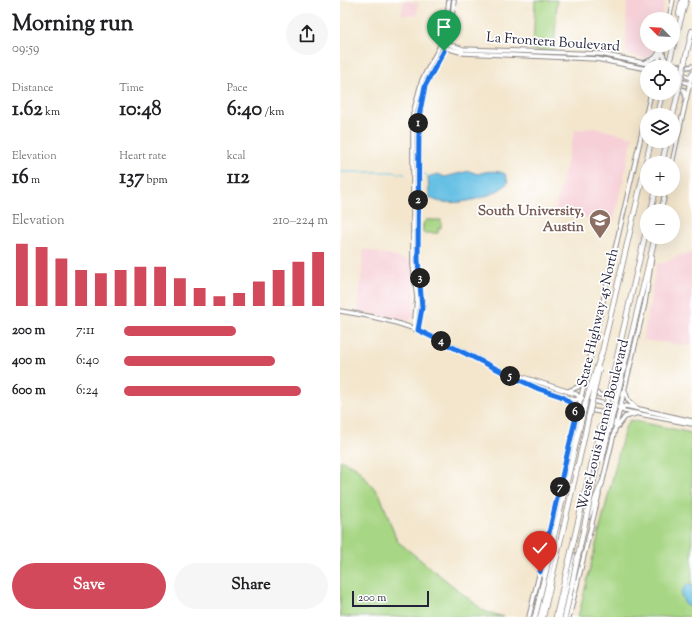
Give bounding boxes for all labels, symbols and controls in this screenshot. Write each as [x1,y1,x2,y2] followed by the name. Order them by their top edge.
[12,9,134,41] text: Morning run
[427,10,461,51] pin
[640,12,680,52] north arrow
[640,12,680,244] map controls
[286,13,328,55] button: share
[433,16,455,38] icon: arrive
[486,28,621,58] street label: La Frontera Boulevard
[12,40,39,58] text: 09:59
[640,60,680,100] button: locate
[12,80,53,96] text: Distance
[119,80,144,96] text: Time
[227,80,248,96] text: Pace
[12,96,43,125] text: 1.62
[119,96,162,125] text: 10:48
[227,96,262,125] text: 6:40
[43,104,60,120] text: km
[262,104,284,120] text: /km
[640,108,680,148] button: layers
[408,113,428,133] pin: 1
[416,115,420,131] text: 1
[12,148,57,164] text: Elevation
[119,148,166,164] text: Heart rate
[227,148,246,164] text: kcal
[640,156,680,196] button: +
[12,164,29,193] text: 16
[119,164,144,193] text: 137
[227,164,250,193] text: 112
[29,172,40,188] text: m
[144,172,168,188] text: bpm
[408,190,428,210] pin: 2
[415,192,421,208] text: 2
[478,202,585,238] place label: South University, Austin
[640,204,680,244] button: −
[587,207,613,240] school or university icon: South University, Austin
[12,212,65,230] text: Elevation
[272,212,328,230] text: 210–224 m
[573,247,625,389] street label: State Highway 45 North
[410,268,430,288] pin: 3
[418,270,422,286] text: 3
[12,322,45,340] text: 200 m
[76,322,95,340] text: 7:11
[431,331,451,351] pin: 4
[438,333,444,349] text: 4
[573,337,635,513] street label: West Louis Henna Boulevard
[12,352,46,370] text: 400 m
[76,352,99,370] text: 6:40
[500,366,520,386] pin: 5
[508,368,512,384] text: 5
[12,382,46,400] text: 600 m
[76,382,98,400] text: 6:24
[565,402,585,422] pin: 6
[572,404,578,420] text: 6
[550,477,570,497] pin: 7
[557,479,563,495] text: 7
[523,531,557,572] pin
[529,537,551,559] icon: check
[12,563,166,609] button: Save
[174,563,328,609] button: Share
[352,589,429,608] scale bar
[358,590,386,606] text: 200 m

